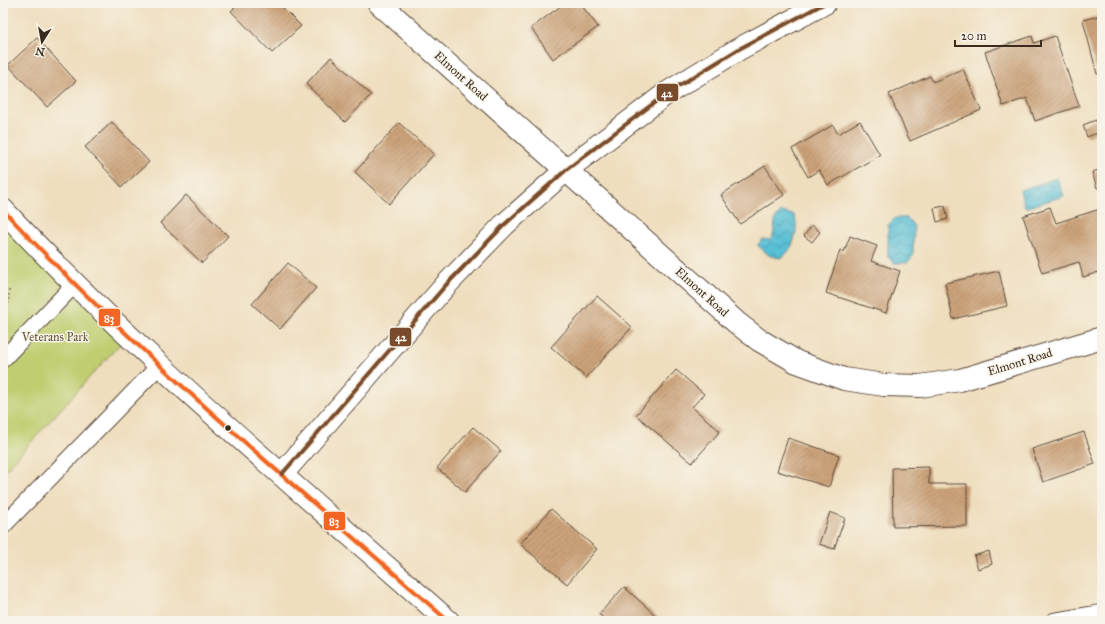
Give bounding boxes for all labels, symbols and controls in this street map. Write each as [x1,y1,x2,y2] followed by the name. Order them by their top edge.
[22,22,62,62] north arrow
[955,22,1041,48] scale bar
[961,29,987,43] text: 20 m
[34,44,46,59] text: N
[431,48,491,104] street label: Elmont Road
[656,83,679,102] line badge: 42
[661,87,673,101] text: 42
[672,264,732,320] street label: Elmont Road
[98,308,121,327] line badge: 83
[104,312,114,326] text: 83
[389,327,412,347] line badge: 42
[21,330,89,344] park label: Veterans Park
[395,331,407,345] text: 42
[986,346,1054,378] street label: Elmont Road
[223,423,233,433] unlabelled marker
[323,511,346,531] line badge: 83
[329,515,339,529] text: 83

